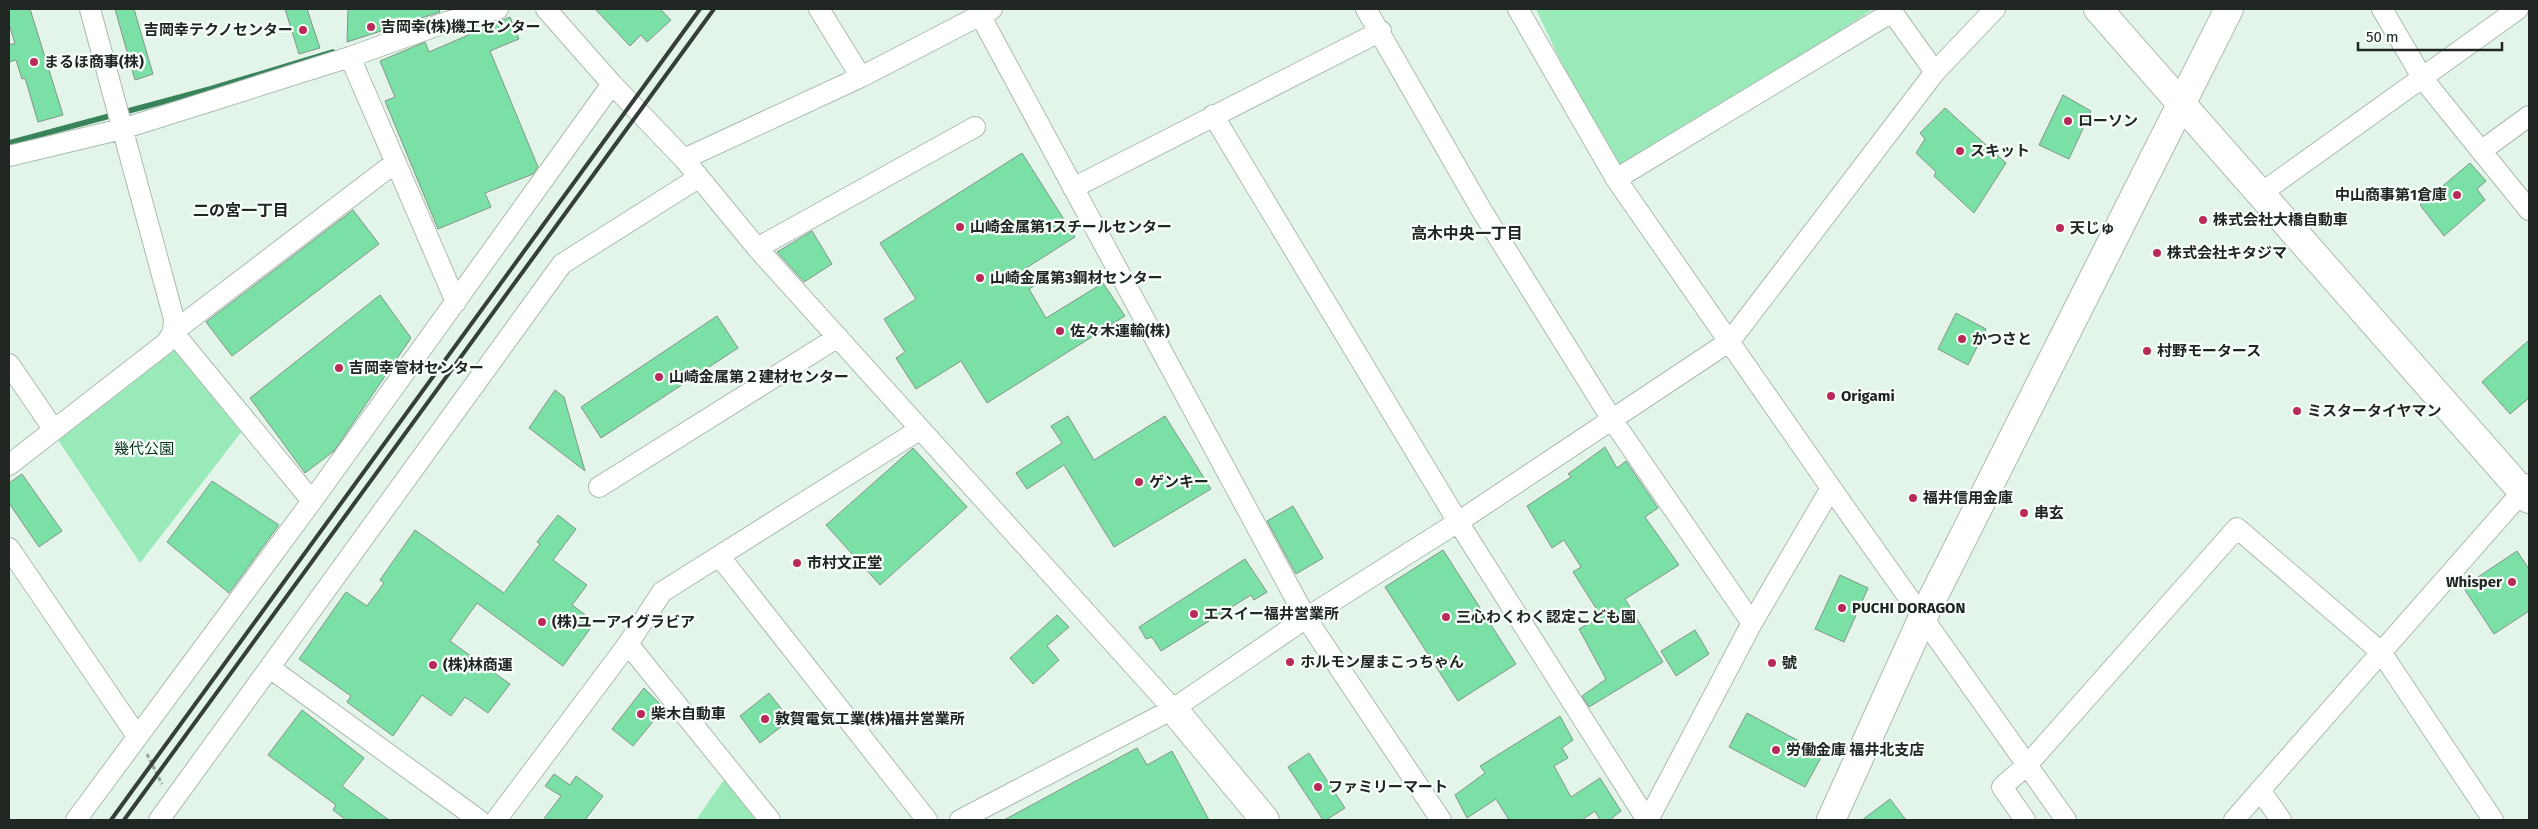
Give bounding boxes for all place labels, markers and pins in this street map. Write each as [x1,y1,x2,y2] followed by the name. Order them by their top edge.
[381,18,541,36] place label: 吉岡幸(株)機工センター
[144,21,293,39] place label: 吉岡幸テクノセンター
[365,21,377,33] marker: 吉岡幸(株)機工センター
[297,24,309,36] marker: 吉岡幸テクノセンター
[44,53,144,71] place label: まるほ商事(株)
[28,56,40,68] marker: まるほ商事(株)
[2078,112,2138,130] place label: ローソン
[2062,115,2074,127] marker: ローソン
[1970,142,2030,160] place label: スキット
[1954,145,1966,157] marker: スキット
[2335,186,2447,204] place label: 中山商事第1倉庫
[2451,189,2463,201] marker: 中山商事第1倉庫
[2213,211,2348,229] place label: 株式会社大橋自動車
[2197,214,2209,226] marker: 株式会社大橋自動車
[970,218,1172,236] place label: 山崎金属第1スチールセンター
[2070,219,2115,237] place label: 天じゅ
[954,221,966,233] marker: 山崎金属第1スチールセンター
[2054,222,2066,234] marker: 天じゅ
[2167,244,2287,262] place label: 株式会社キタジマ
[2151,247,2163,259] marker: 株式会社キタジマ
[990,269,1163,287] place label: 山崎金属第3鋼材センター
[974,272,986,284] marker: 山崎金属第3鋼材センター
[1070,322,1170,340] place label: 佐々木運輸(株)
[1054,325,1066,337] marker: 佐々木運輸(株)
[1972,330,2032,348] place label: かつさと
[1956,333,1968,345] marker: かつさと
[2157,342,2261,360] place label: 村野モータース
[2141,345,2153,357] marker: 村野モータース
[349,359,484,377] place label: 吉岡幸管材センター
[333,362,345,374] marker: 吉岡幸管材センター
[669,368,849,386] place label: 山崎金属第２建材センター
[653,371,665,383] marker: 山崎金属第２建材センター
[1841,387,1895,405] place label: Origami
[1825,390,1837,402] marker: Origami
[2307,402,2442,420] place label: ミスタータイヤマン
[2291,405,2303,417] marker: ミスタータイヤマン
[1149,473,1209,491] place label: ゲンキー
[1133,476,1145,488] marker: ゲンキー
[1922,489,2013,507] place label: 福井信用金庫
[1907,492,1919,504] marker: 福井信用金庫
[2034,504,2064,522] place label: 串玄
[2018,507,2030,519] marker: 串玄
[807,554,882,572] place label: 市村文正堂
[791,557,803,569] marker: 市村文正堂
[2446,573,2503,591] place label: Whisper
[2506,576,2518,588] marker: Whisper
[1852,599,1965,617] place label: PUCHI DORAGON
[1836,602,1848,614] marker: PUCHI DORAGON
[1204,605,1339,623] place label: エスイー福井営業所
[1188,608,1200,620] marker: エスイー福井営業所
[1456,608,1636,626] place label: 三心わくわく認定こども園
[1440,611,1452,623] marker: 三心わくわく認定こども園
[552,613,695,631] place label: (株)ユーアイグラビア
[536,616,548,628] marker: (株)ユーアイグラビア
[1300,653,1464,671] place label: ホルモン屋まこっちゃん
[1782,654,1797,672] place label: 號
[443,656,513,674] place label: (株)林商運
[1284,656,1296,668] marker: ホルモン屋まこっちゃん
[1766,657,1778,669] marker: 號
[427,659,439,671] marker: (株)林商運
[651,705,726,723] place label: 柴木自動車
[635,708,647,720] marker: 柴木自動車
[775,710,965,728] place label: 敦賀電気工業(株)福井営業所
[759,713,771,725] marker: 敦賀電気工業(株)福井営業所
[1786,741,1925,759] place label: 労働金庫 福井北支店
[1770,744,1782,756] marker: 労働金庫 福井北支店
[1328,778,1448,796] place label: ファミリーマート
[1312,781,1324,793] marker: ファミリーマート

